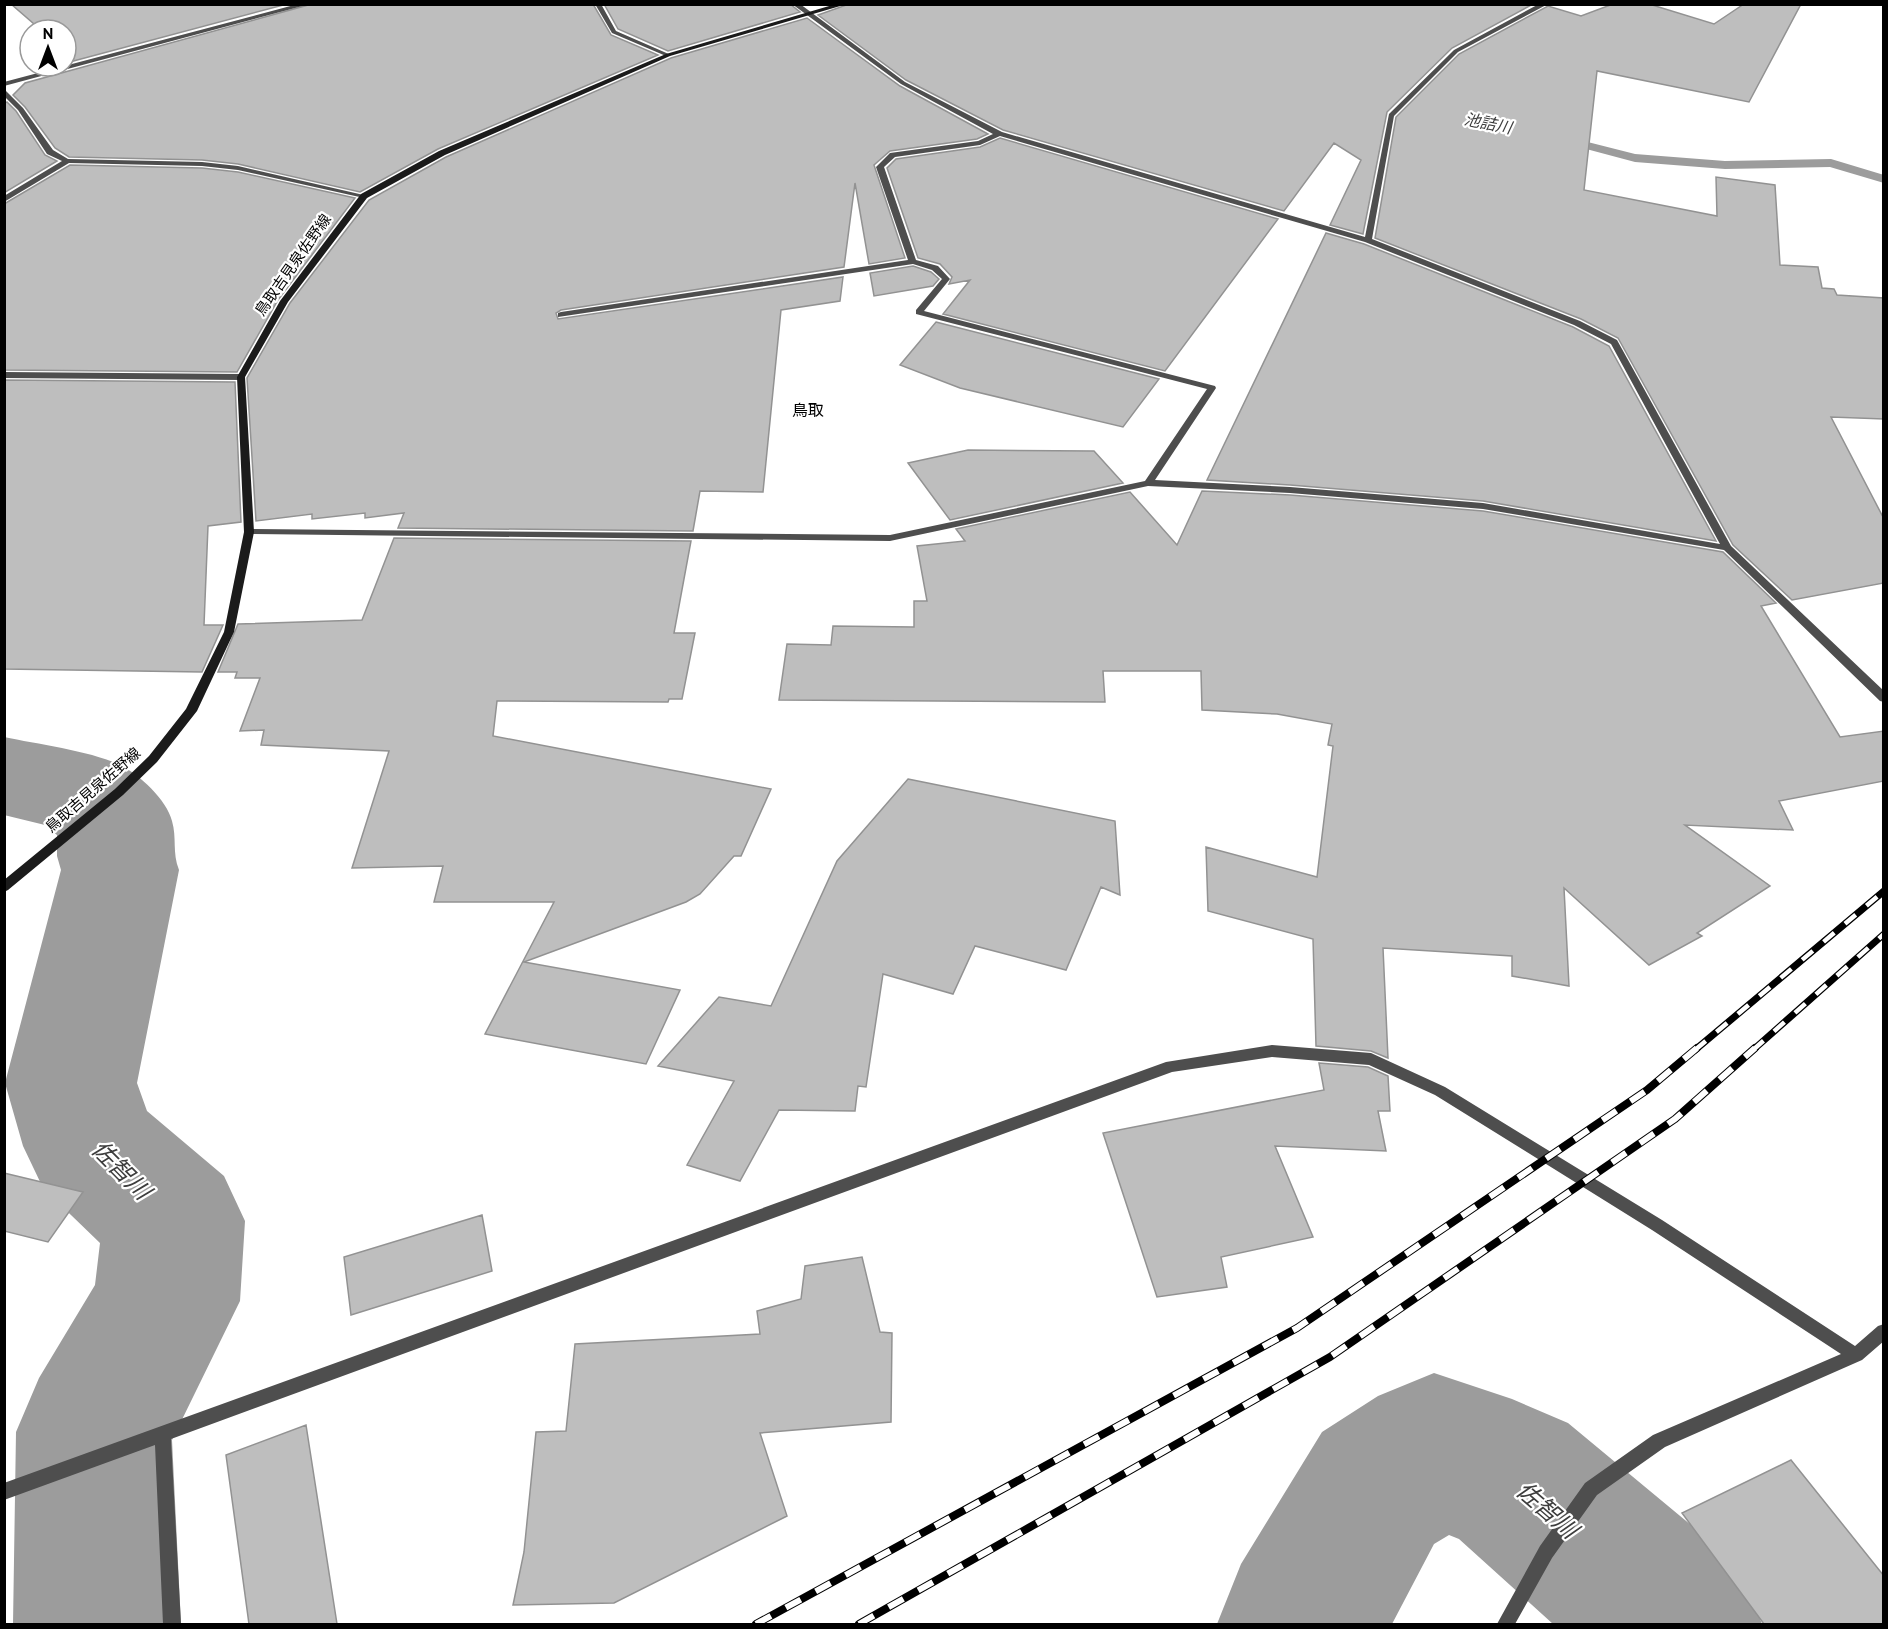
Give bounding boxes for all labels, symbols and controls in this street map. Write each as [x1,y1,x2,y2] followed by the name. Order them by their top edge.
[18,18,78,78] north arrow
[43,23,53,43] text: N
[1463,109,1515,138] water label: 池詰川
[250,210,335,319] street label: 鳥取吉見泉佐野線
[792,400,824,420] district label: 鳥取
[41,743,144,836] street label: 鳥取吉見泉佐野線
[85,1133,160,1208] water label: 佐智川
[1510,1474,1587,1547] water label: 佐智川

